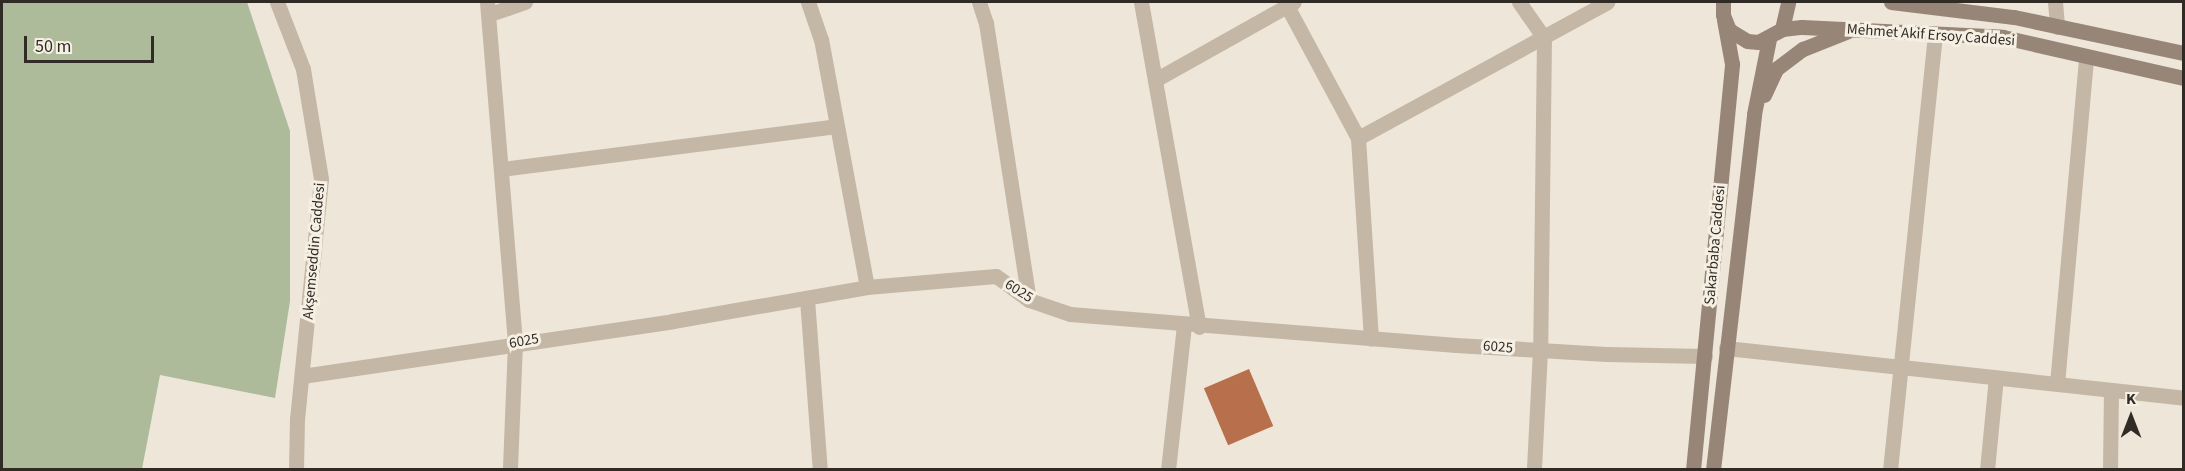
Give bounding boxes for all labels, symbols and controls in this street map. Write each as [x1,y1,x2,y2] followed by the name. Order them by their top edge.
[1846,20,2016,50] street label: Mehmet Akif Ersoy Caddesi
[27,24,158,62] scale bar
[35,34,71,59] text: 50 m
[299,182,329,320] street label: Akşemseddin Caddesi
[1701,184,1729,306] street label: Sakarbaba Caddesi
[1002,275,1036,307] street label: 6025
[508,330,540,352] street label: 6025
[1482,337,1514,357] street label: 6025
[2101,387,2161,447] north arrow
[2126,388,2136,410] text: K

